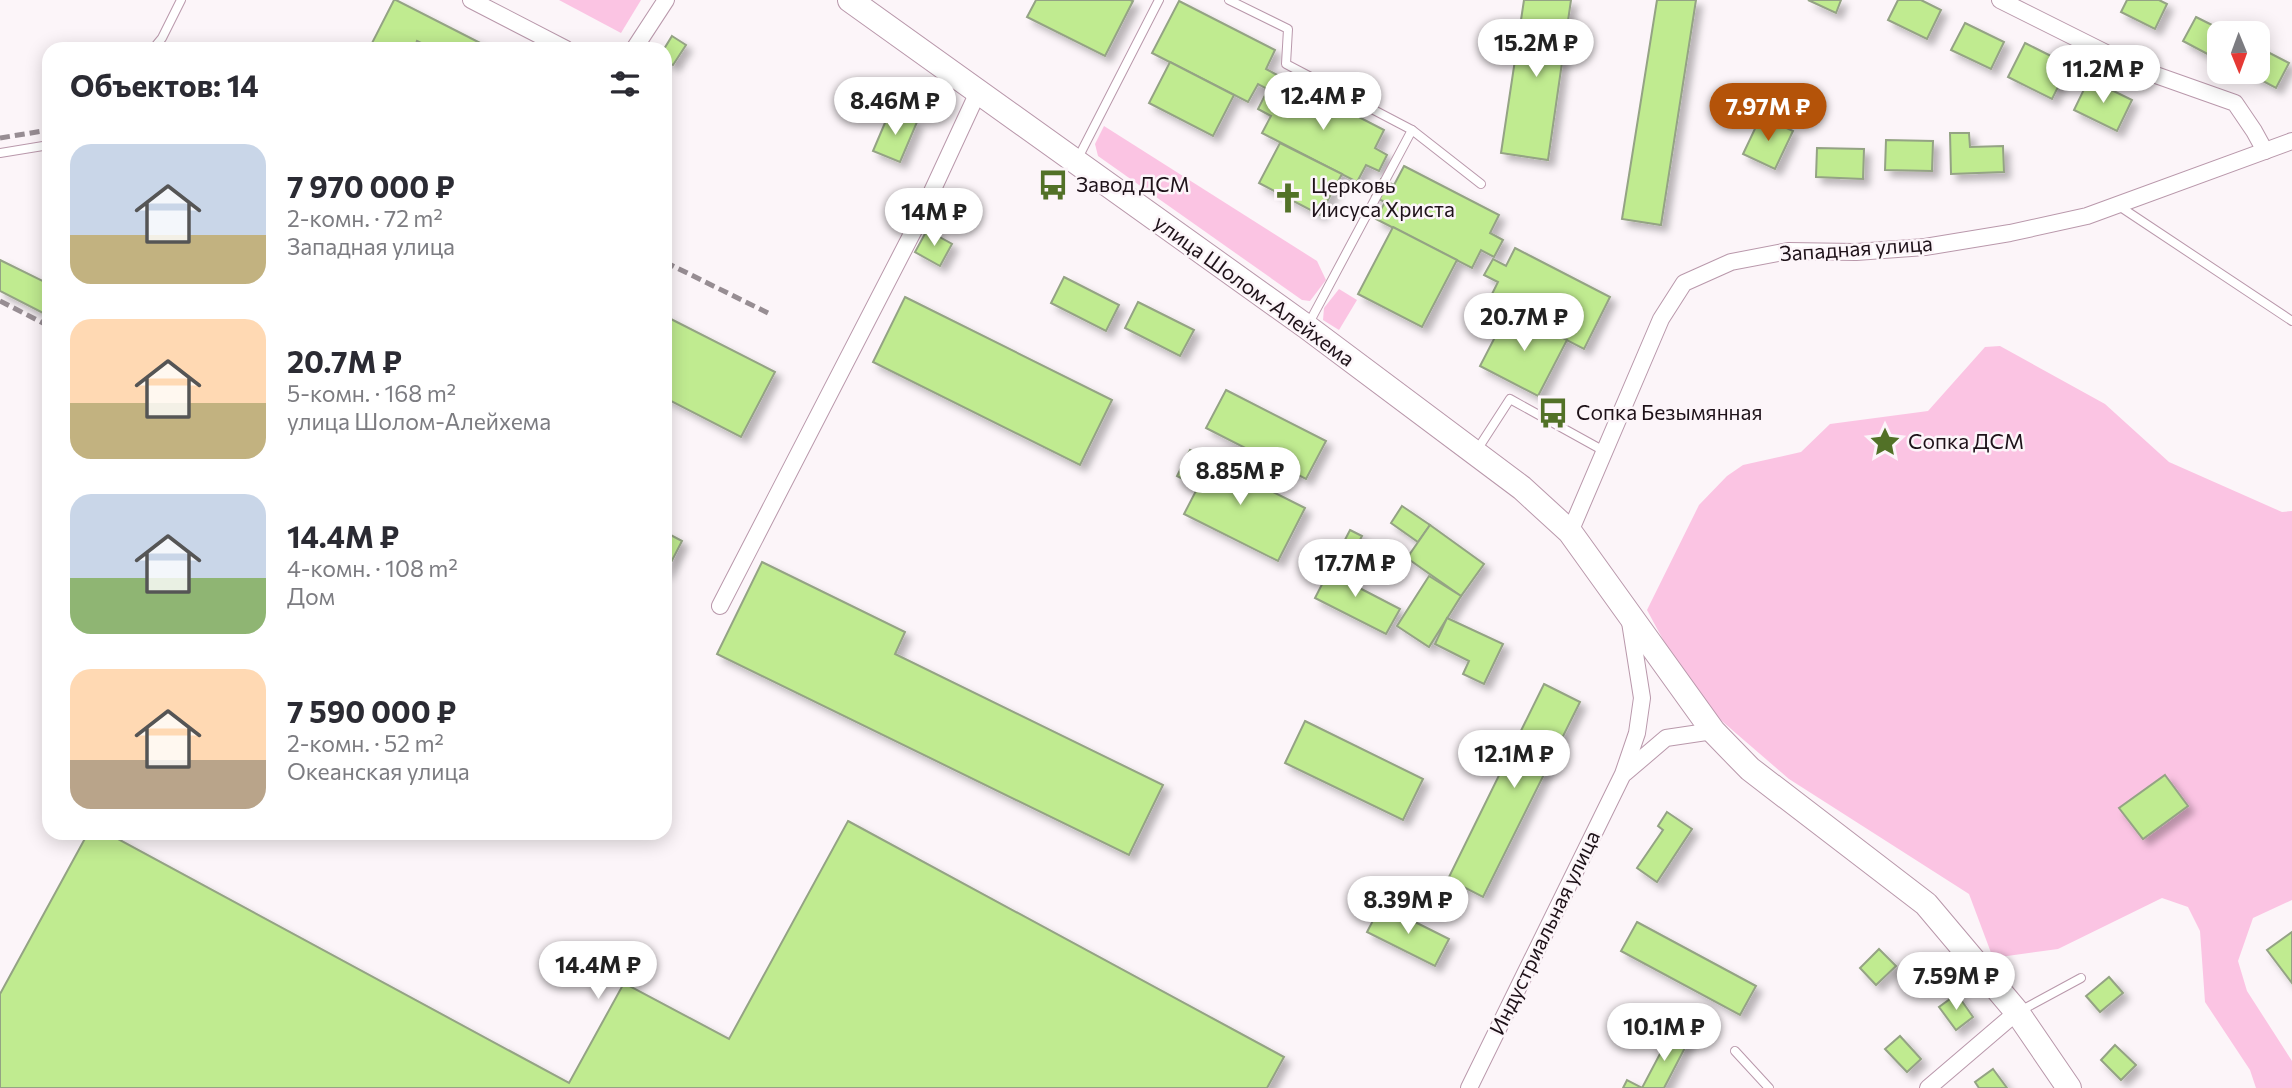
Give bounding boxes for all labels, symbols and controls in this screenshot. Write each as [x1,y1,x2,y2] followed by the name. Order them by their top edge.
[1471,20,1601,79] pin: 15.2M ₽
[2207,21,2270,84] north arrow
[2207,21,2270,84] map controls
[1494,28,1578,56] text: 15.2M ₽
[2038,46,2168,105] pin: 11.2M ₽
[2062,54,2144,82] text: 11.2M ₽
[606,65,644,103] icon: filters
[70,66,259,103] text: Объектов: 14
[1258,72,1388,132] pin: 12.4M ₽
[830,78,960,137] pin: 8.46M ₽
[1280,81,1366,109] text: 12.4M ₽
[1703,83,1833,143] pin: 7.97M ₽
[850,86,940,114] text: 8.46M ₽
[1726,92,1810,120] text: 7.97M ₽
[287,167,455,204] text: 7 970 000 ₽
[1036,168,1070,202] bus stop icon: Завод ДСМ
[1076,171,1190,196] place label: Завод ДСМ
[126,172,210,256] icon: home
[1311,172,1455,221] place label: Церковь Иисуса Христа
[1271,181,1305,215] church icon: Церковь Иисуса Христа
[885,188,983,248] pin: 14M ₽
[901,197,967,225] text: 14M ₽
[287,204,443,232] text: 2-комн. · 72 m²
[1150,209,1360,371] street label: улица Шолом-Алейхема
[1778,230,1933,265] street label: Западная улица
[287,232,455,260] text: Западная улица
[1459,294,1589,353] pin: 20.7M ₽
[1480,302,1568,330] text: 20.7M ₽
[287,342,402,379] text: 20.7M ₽
[126,347,210,431] icon: home
[287,379,456,407] text: 5-комн. · 168 m²
[1536,396,1570,430] bus stop icon: Сопка Безымянная
[1576,399,1762,424] place label: Сопка Безымянная
[287,407,551,435] text: улица Шолом-Алейхема
[1868,425,1902,459] place icon: Сопка ДСМ
[1908,428,2024,453] place label: Сопка ДСМ
[1175,448,1305,507] pin: 8.85M ₽
[1195,456,1285,484] text: 8.85M ₽
[287,517,399,554] text: 14.4M ₽
[126,522,210,606] icon: home
[1290,540,1420,599] pin: 17.7M ₽
[1314,548,1396,576] text: 17.7M ₽
[287,554,458,582] text: 4-комн. · 108 m²
[287,582,335,610] text: Дом
[287,692,456,729] text: 7 590 000 ₽
[126,697,210,781] icon: home
[287,729,444,757] text: 2-комн. · 52 m²
[1449,730,1579,790] pin: 12.1M ₽
[1474,739,1554,767] text: 12.1M ₽
[287,757,470,785] text: Океанская улица
[1483,826,1604,1039] street label: Индустриальная улица
[1343,876,1473,936] pin: 8.39M ₽
[1363,885,1453,913] text: 8.39M ₽
[533,942,663,1001] pin: 14.4M ₽
[555,950,641,978] text: 14.4M ₽
[1891,953,2021,1012] pin: 7.59M ₽
[1913,961,1999,989] text: 7.59M ₽
[1599,1004,1729,1063] pin: 10.1M ₽
[1623,1012,1705,1040] text: 10.1M ₽

